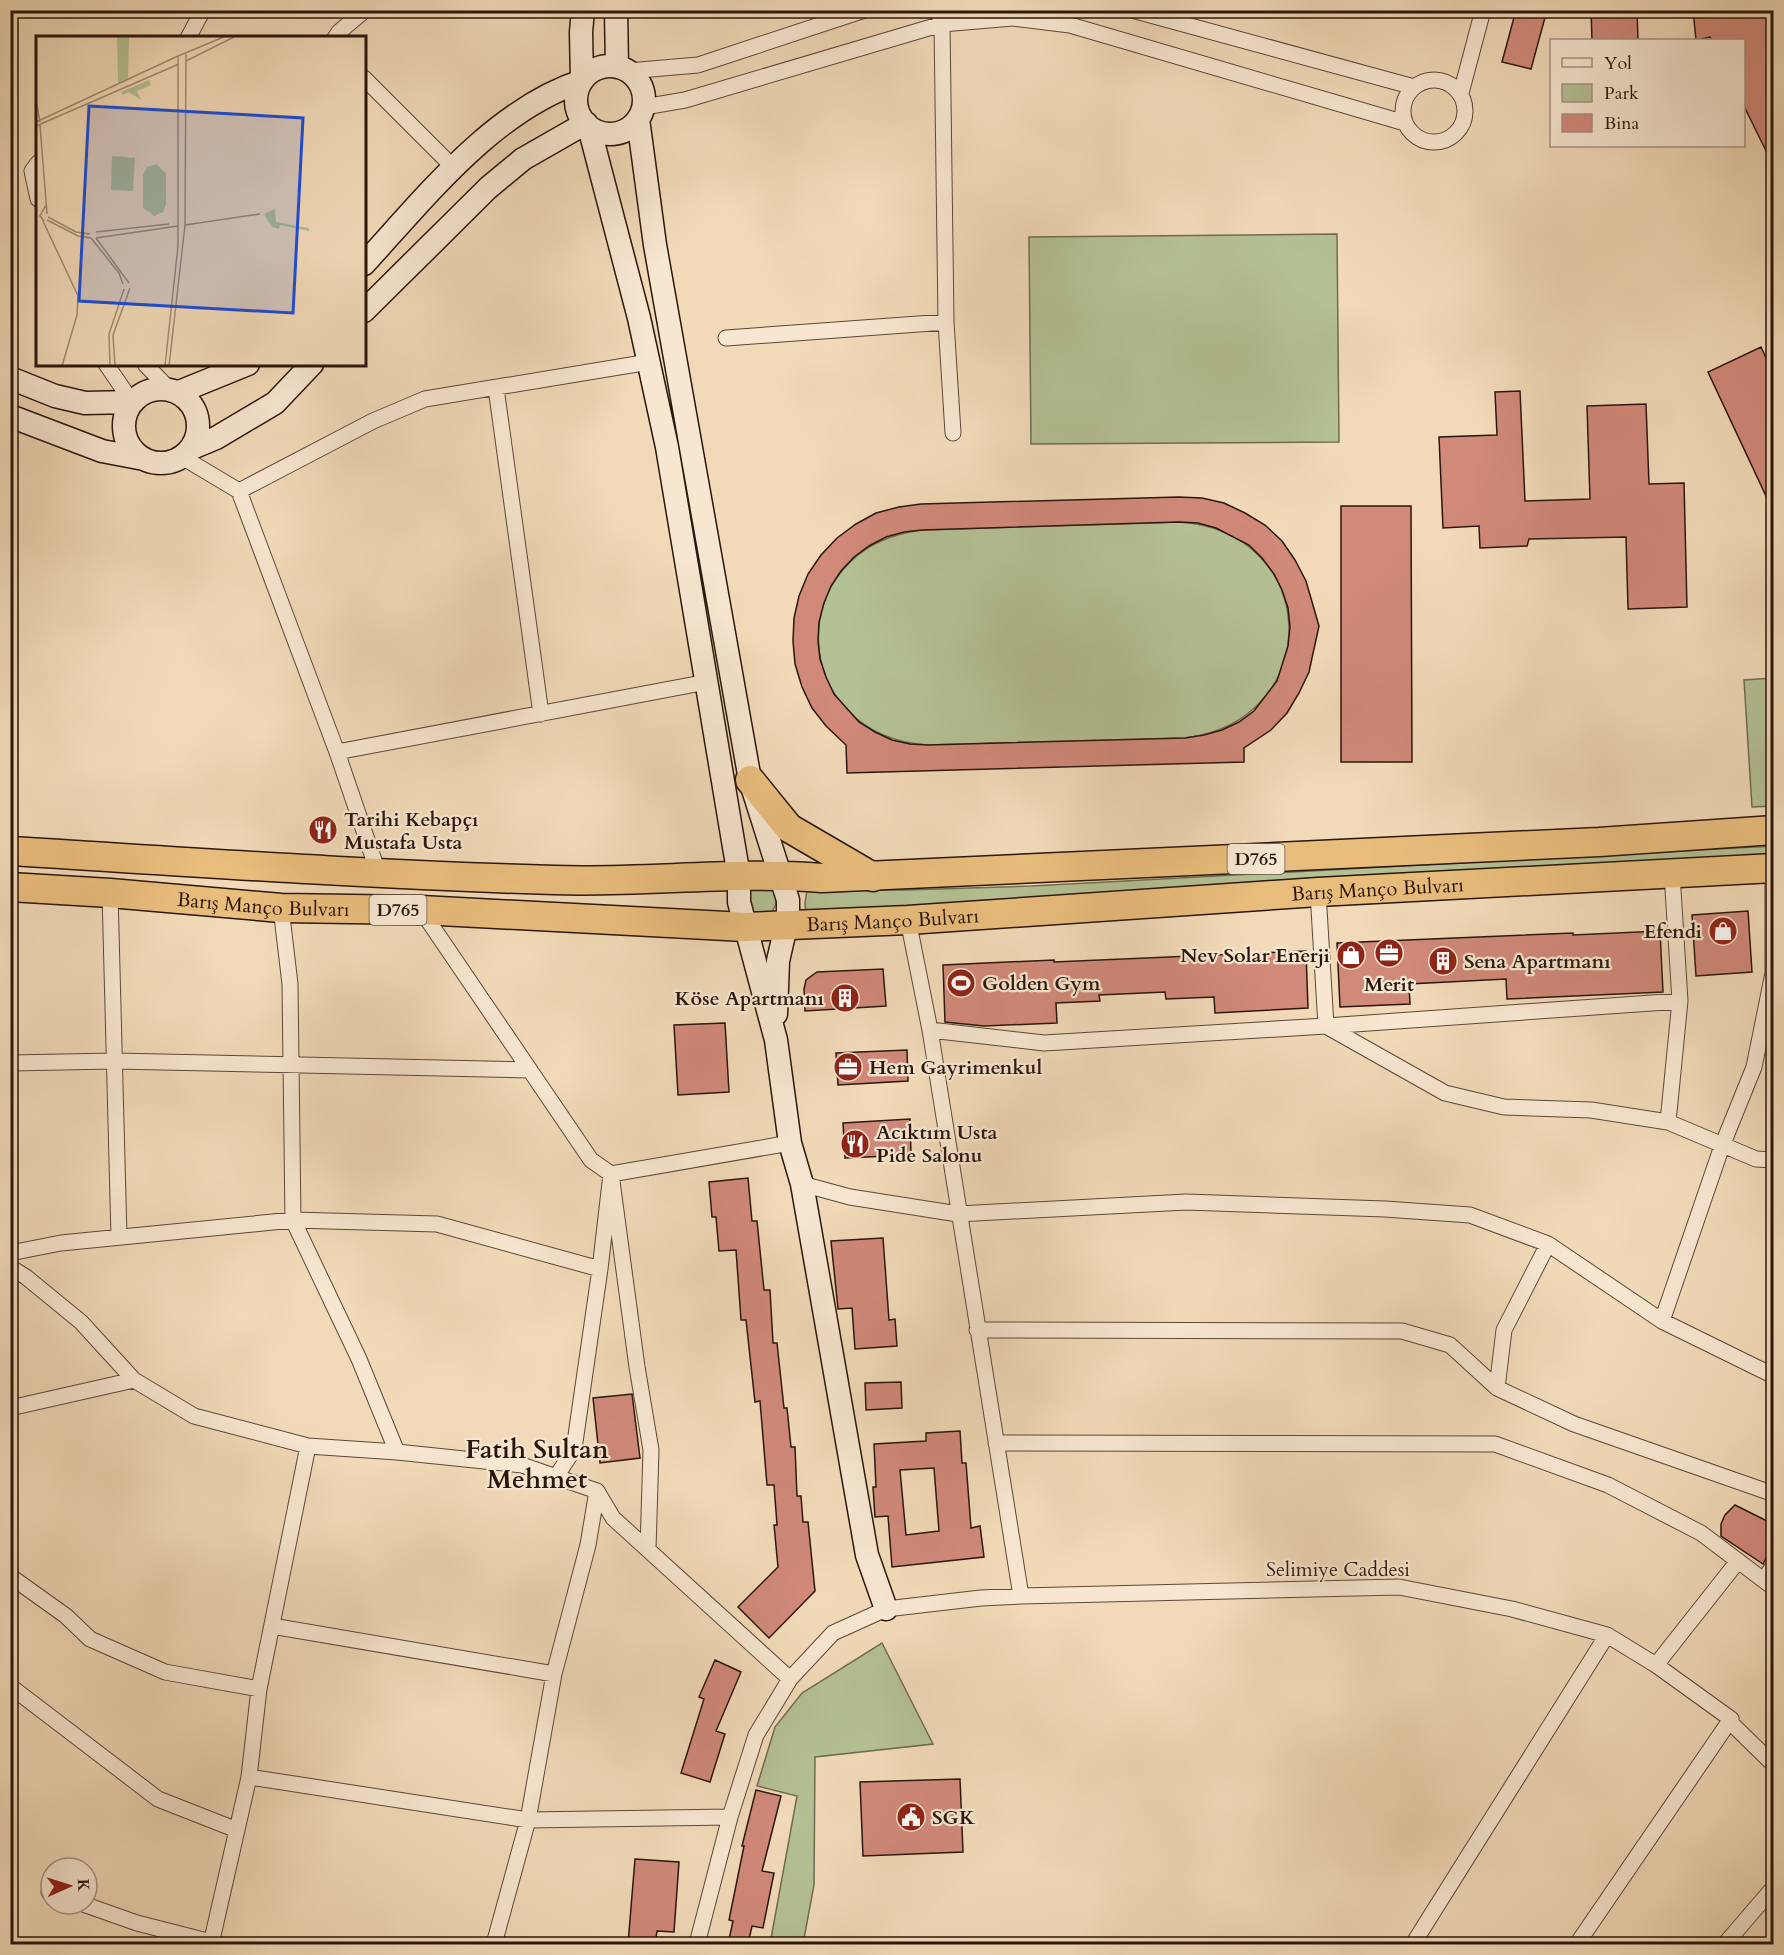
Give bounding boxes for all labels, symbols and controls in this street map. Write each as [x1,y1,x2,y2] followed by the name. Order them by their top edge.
[36,36,366,366] inset map
[1550,39,1745,147] legend
[1604,51,1632,76] text: Yol
[1604,81,1639,106] text: Park
[1604,111,1640,136] text: Bina
[344,806,478,856] place label: Tarihi Kebapçı Mustafa Usta
[307,814,339,846] restaurant icon: Tarihi Kebapçı Mustafa Usta
[1228,844,1284,874] road number: D765
[1290,871,1465,908] street label: Barış Manço Bulvarı
[176,886,350,923] street label: Barış Manço Bulvarı
[370,895,426,925] road number: D765
[806,902,980,938] street label: Barış Manço Bulvarı
[1707,915,1739,947] shop icon: Efendi
[1643,918,1702,945] place label: Efendi
[1373,937,1405,969] office icon: Merit
[1335,939,1367,971] shop icon: Nev Solar Enerji
[1180,942,1330,969] place label: Nev Solar Enerji
[1427,945,1459,977] building icon: Sena Apartmanı
[1464,948,1611,975] place label: Sena Apartmanı
[945,967,977,999] sports icon: Golden Gym
[982,970,1101,997] place label: Golden Gym
[1364,971,1414,998] place label: Merit
[829,982,861,1014] building icon: Köse Apartmanı
[674,985,824,1012] place label: Köse Apartmanı
[832,1051,864,1083] office icon: Hem Gayrimenkul
[869,1054,1043,1081] place label: Hem Gayrimenkul
[876,1119,998,1169] place label: Acıktım Usta Pide Salonu
[839,1128,871,1160] restaurant icon: Acıktım Usta Pide Salonu
[465,1432,609,1497] district label: Fatih Sultan Mehmet
[1266,1556,1410,1583] street label: Selimiye Caddesi
[895,1801,927,1833] public building icon: SGK
[932,1804,976,1831] place label: SGK
[39,1856,99,1916] north arrow
[72,1878,94,1892] text: K

